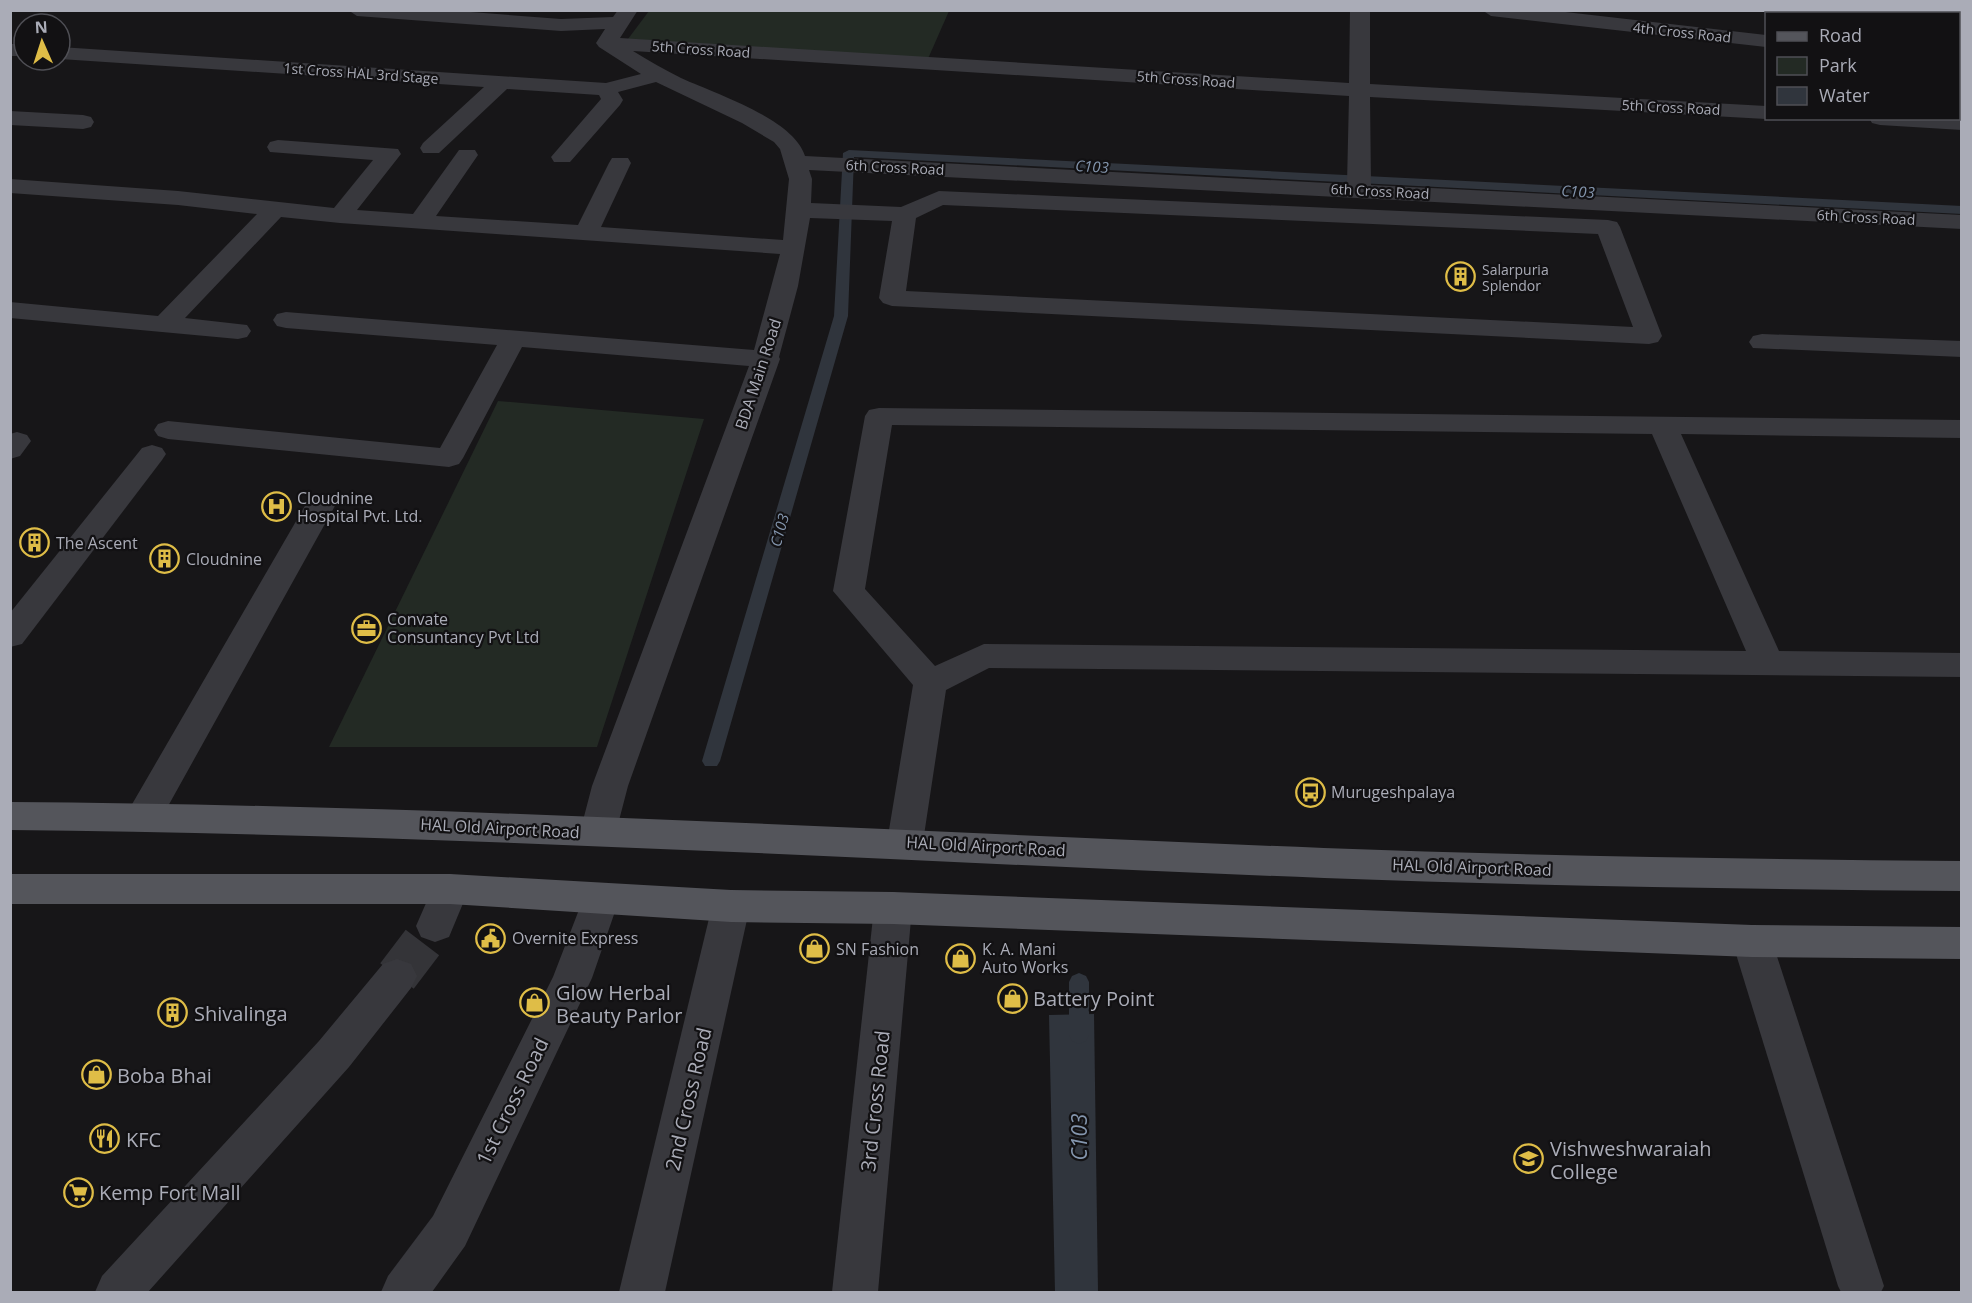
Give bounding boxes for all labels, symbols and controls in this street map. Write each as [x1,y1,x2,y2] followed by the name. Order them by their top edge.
[12,12,72,72] north arrow
[1765,12,1960,120] legend
[34,16,48,38] text: N
[1632,17,1732,47] street label: 4th Cross Road
[1819,23,1862,47] text: Road
[651,36,751,62] street label: 5th Cross Road
[1819,53,1857,77] text: Park
[283,58,439,88] street label: 1st Cross HAL 3rd Stage
[1136,66,1236,92] street label: 5th Cross Road
[1819,83,1870,107] text: Water
[1621,95,1721,119] street label: 5th Cross Road
[845,155,945,179] street label: 6th Cross Road
[1075,155,1109,177] water label: C103
[1330,179,1430,203] street label: 6th Cross Road
[1561,180,1595,202] water label: C103
[1816,205,1916,229] street label: 6th Cross Road
[1482,260,1549,295] place label: Salarpuria Splendor
[1445,261,1477,293] building icon: Salarpuria Splendor
[730,316,786,432] street label: BDA Main Road
[297,487,422,527] place label: Cloudnine Hospital Pvt. Ltd.
[260,491,292,523] hospital icon: Cloudnine Hospital Pvt. Ltd.
[765,511,793,549] water label: C103
[19,527,51,559] building icon: The Ascent
[56,532,138,554] place label: The Ascent
[149,543,181,575] building icon: Cloudnine
[186,548,262,570] place label: Cloudnine
[387,608,539,648] place label: Convate Consuntancy Pvt Ltd
[350,612,382,644] office icon: Convate Consuntancy Pvt Ltd
[1294,776,1326,808] bus stop icon: Murugeshpalaya
[1331,781,1455,803] place label: Murugeshpalaya
[420,813,580,843] street label: HAL Old Airport Road
[906,831,1066,861] street label: HAL Old Airport Road
[1392,853,1552,881] street label: HAL Old Airport Road
[475,922,507,954] public building icon: Overnite Express
[512,927,638,949] place label: Overnite Express
[799,933,831,965] shop icon: SN Fashion
[836,938,919,960] place label: SN Fashion
[982,938,1068,978] place label: K. A. Mani Auto Works
[945,942,977,974] shop icon: K. A. Mani Auto Works
[556,979,682,1029] place label: Glow Herbal Beauty Parlor
[996,982,1028,1014] shop icon: Battery Point
[1033,985,1154,1012] place label: Battery Point
[519,987,551,1019] shop icon: Glow Herbal Beauty Parlor
[157,997,189,1029] building icon: Shivalinga
[194,1000,288,1027] place label: Shivalinga
[658,1025,718,1173] street label: 2nd Cross Road
[854,1029,896,1173] street label: 3rd Cross Road
[470,1033,554,1169] street label: 1st Cross Road
[80,1059,112,1091] shop icon: Boba Bhai
[117,1062,212,1089] place label: Boba Bhai
[1065,1113,1093,1161] water label: C103
[89,1123,121,1155] restaurant icon: KFC
[126,1126,161,1153] place label: KFC
[1550,1135,1712,1185] place label: Vishweshwaraiah College
[1513,1143,1545,1175] school or university icon: Vishweshwaraiah College
[62,1176,94,1208] supermarket icon: Kemp Fort Mall
[99,1179,240,1206] place label: Kemp Fort Mall

